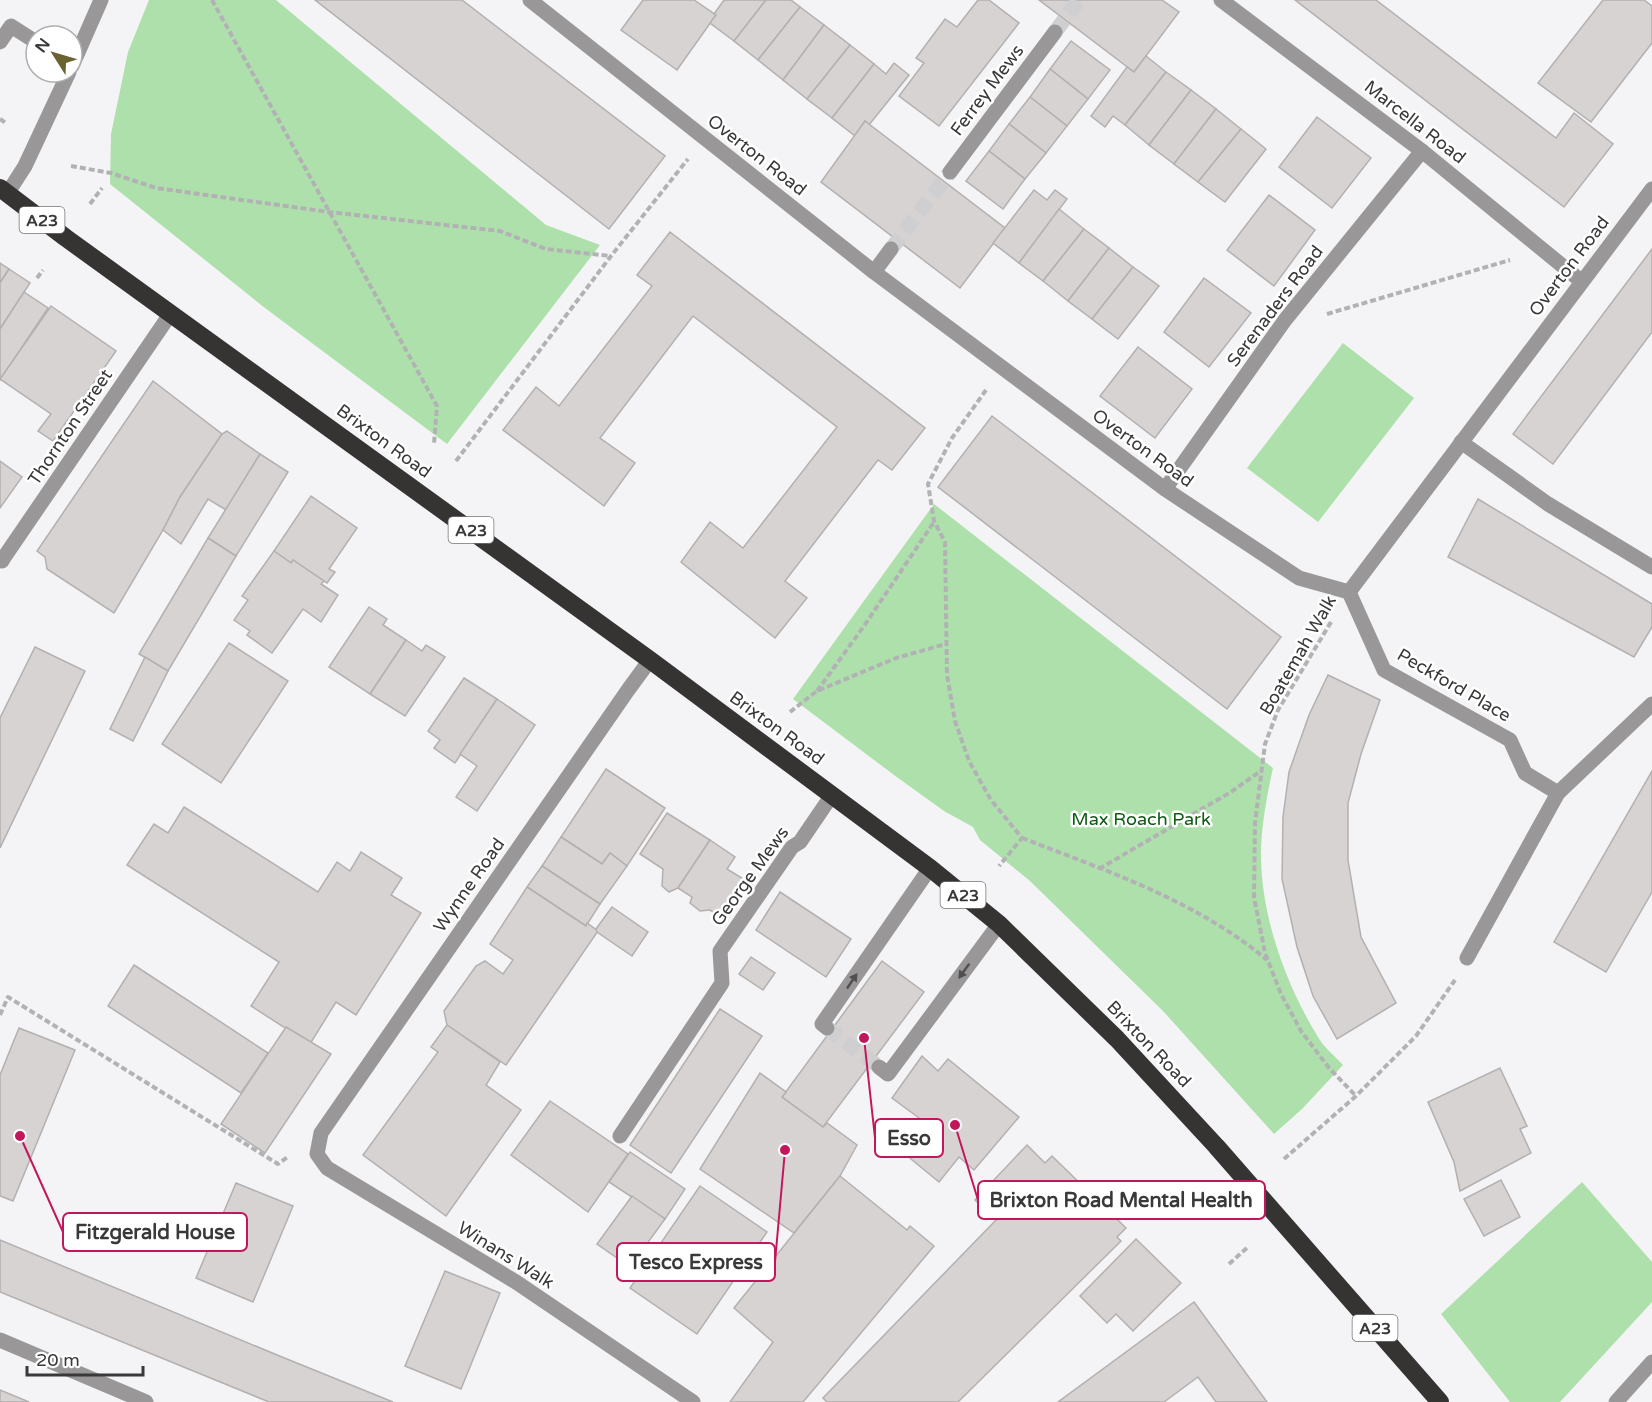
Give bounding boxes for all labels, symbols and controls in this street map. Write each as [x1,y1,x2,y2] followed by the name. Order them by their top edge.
[24,24,84,84] north arrow
[31,34,55,57] text: N
[946,40,1028,140] street label: Ferrey Mews
[1360,76,1470,168] street label: Marcella Road
[703,109,811,201] street label: Overton Road
[20,207,64,233] road number: A23
[1524,212,1614,320] street label: Overton Road
[1222,241,1328,371] street label: Serenaders Road
[23,365,117,489] street label: Thornton Street
[332,399,436,483] street label: Brixton Road
[1088,404,1198,492] street label: Overton Road
[448,517,494,543] road number: A23
[1255,591,1341,719] street label: Boatemah Walk
[1393,644,1515,726] street label: Peckford Place
[725,686,829,770] street label: Brixton Road
[1071,808,1211,830] park label: Max Roach Park
[706,822,794,930] street label: George Mews
[429,834,509,936] street label: Wynne Road
[940,882,986,908] road number: A23
[959,964,971,979] one-way arrow
[846,973,857,989] one-way arrow
[1102,996,1196,1092] street label: Brixton Road
[875,1119,943,1157] callout: Esso
[887,1127,931,1151] text: Esso
[978,1181,1265,1219] callout: Brixton Road Mental Health
[989,1189,1253,1213] text: Brixton Road Mental Health
[63,1213,247,1251] callout: Fitzgerald House
[454,1217,559,1294] street label: Winans Walk
[75,1221,235,1245] text: Fitzgerald House
[617,1243,775,1281] callout: Tesco Express
[628,1251,763,1275] text: Tesco Express
[1352,1315,1398,1341] road number: A23
[27,1339,142,1377] scale bar
[36,1349,80,1371] text: 20 m

